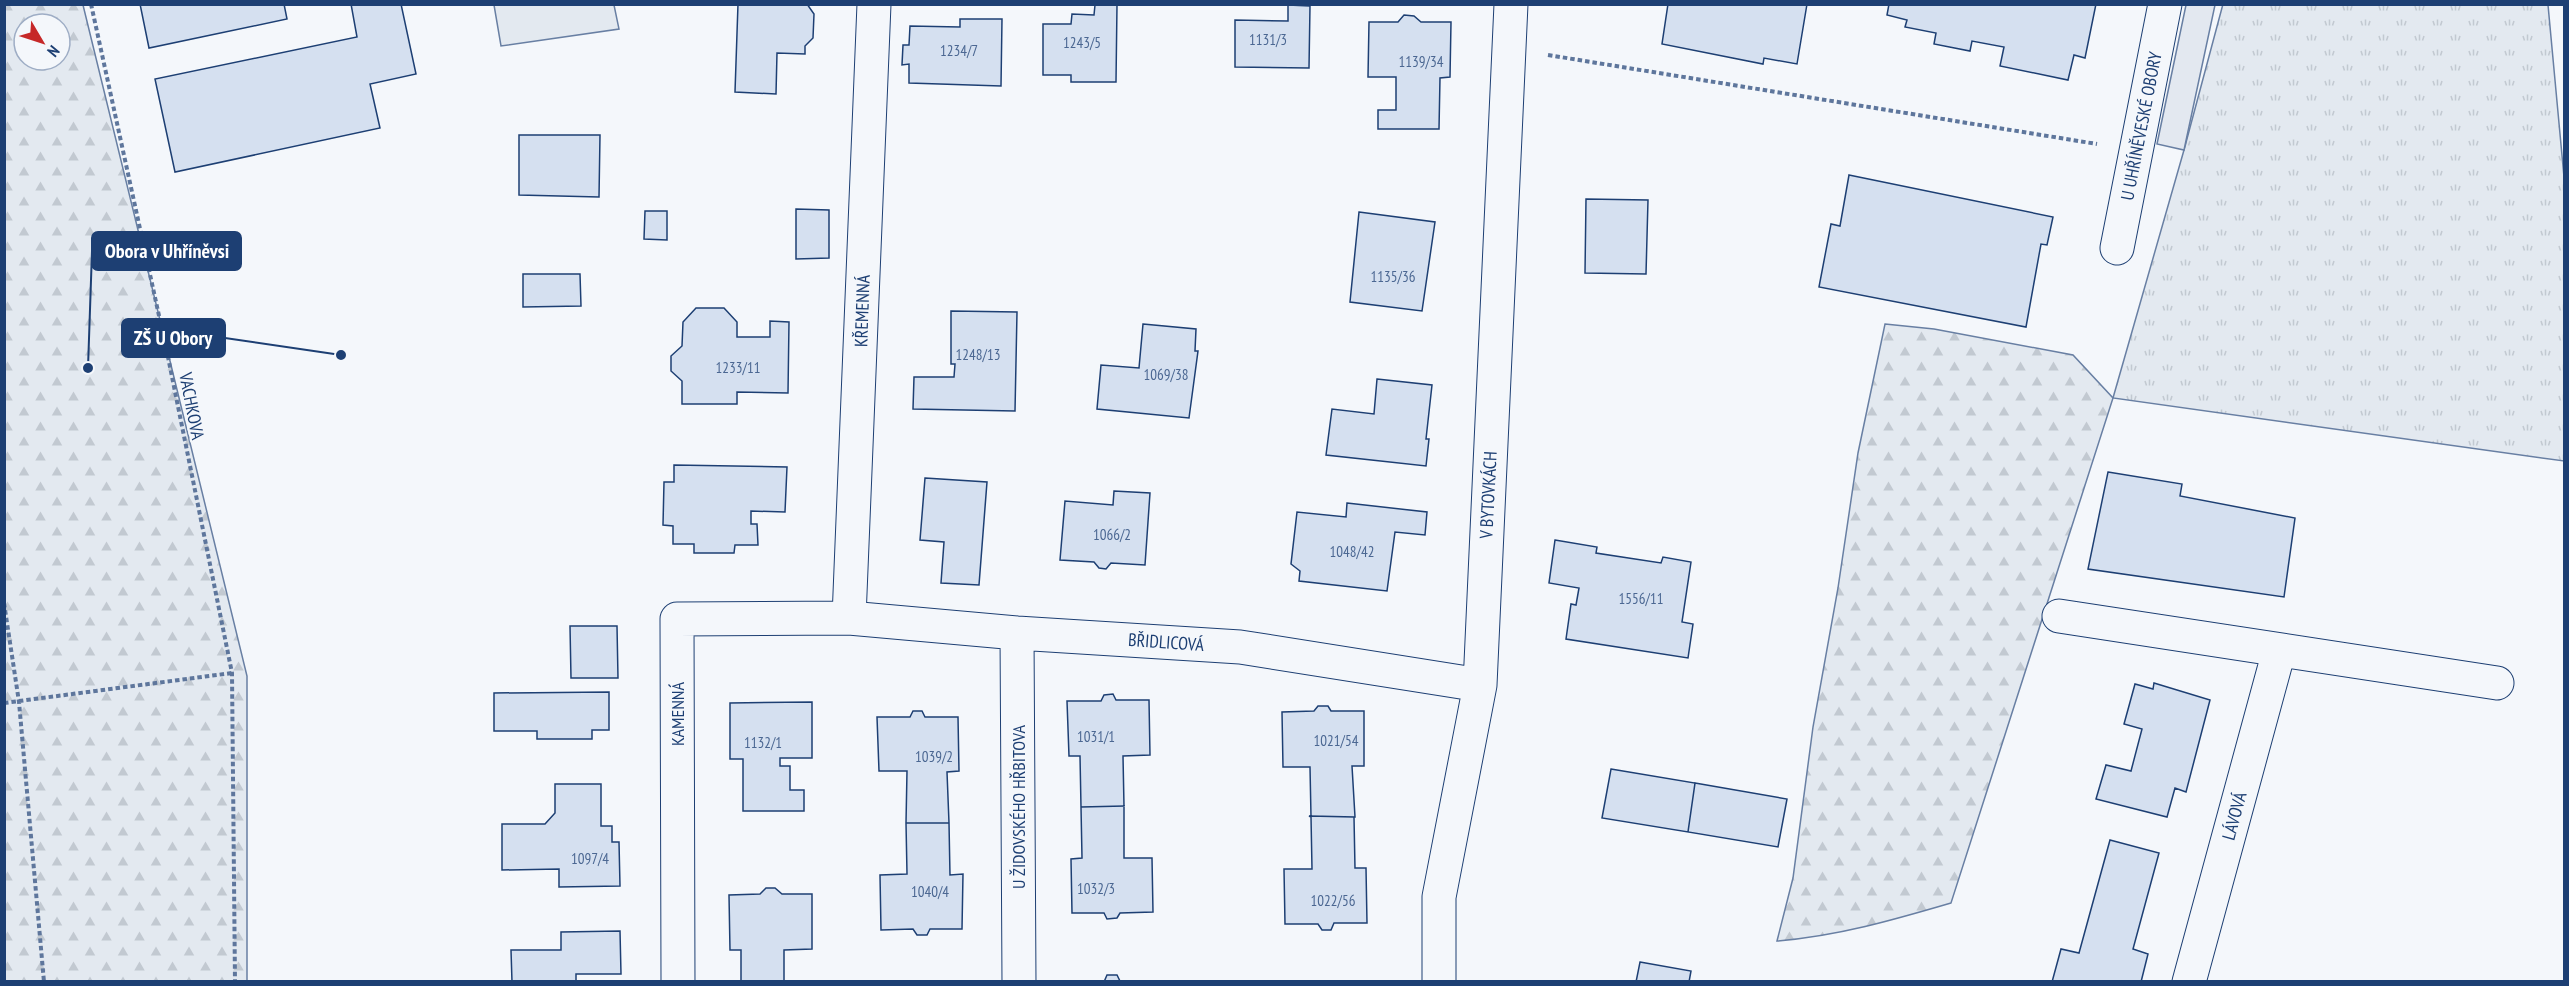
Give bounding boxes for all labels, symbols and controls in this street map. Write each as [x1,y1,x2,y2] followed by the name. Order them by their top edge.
[12,12,72,72] north arrow
[1249,30,1287,49] house number: 1131/3
[1063,33,1101,52] house number: 1243/5
[940,41,978,60] house number: 1234/7
[43,42,64,61] text: N
[2115,49,2167,202] street label: U UHŘÍNĚVESKÉ OBORY
[1399,52,1444,71] house number: 1139/34
[92,232,241,270] callout: Obora v Uhříněvsi
[105,238,229,264] text: Obora v Uhříněvsi
[1371,267,1416,286] house number: 1135/36
[849,274,875,348] street label: KŘEMENNÁ
[122,319,225,357] callout: ZŠ U Obory
[134,325,213,351] text: ZŠ U Obory
[956,345,1000,364] house number: 1248/13
[716,358,760,377] house number: 1233/11
[1144,365,1188,384] house number: 1069/38
[174,370,210,442] street label: VACHKOVA
[1474,451,1502,540] street label: V BYTOVKÁCH
[1093,525,1131,544] house number: 1066/2
[1330,542,1374,561] house number: 1048/42
[1619,589,1663,608] house number: 1556/11
[1127,628,1205,656] street label: BŘIDLICOVÁ
[666,682,689,746] street label: KAMENNÁ
[1007,725,1030,889] street label: U ŽIDOVSKÉHO HŘBITOVA
[1077,727,1115,746] house number: 1031/1
[1314,731,1359,750] house number: 1021/54
[744,733,782,752] house number: 1132/1
[915,747,953,766] house number: 1039/2
[2217,789,2252,843] street label: LÁVOVÁ
[571,849,609,868] house number: 1097/4
[1077,879,1115,898] house number: 1032/3
[911,882,949,901] house number: 1040/4
[1311,891,1356,910] house number: 1022/56

